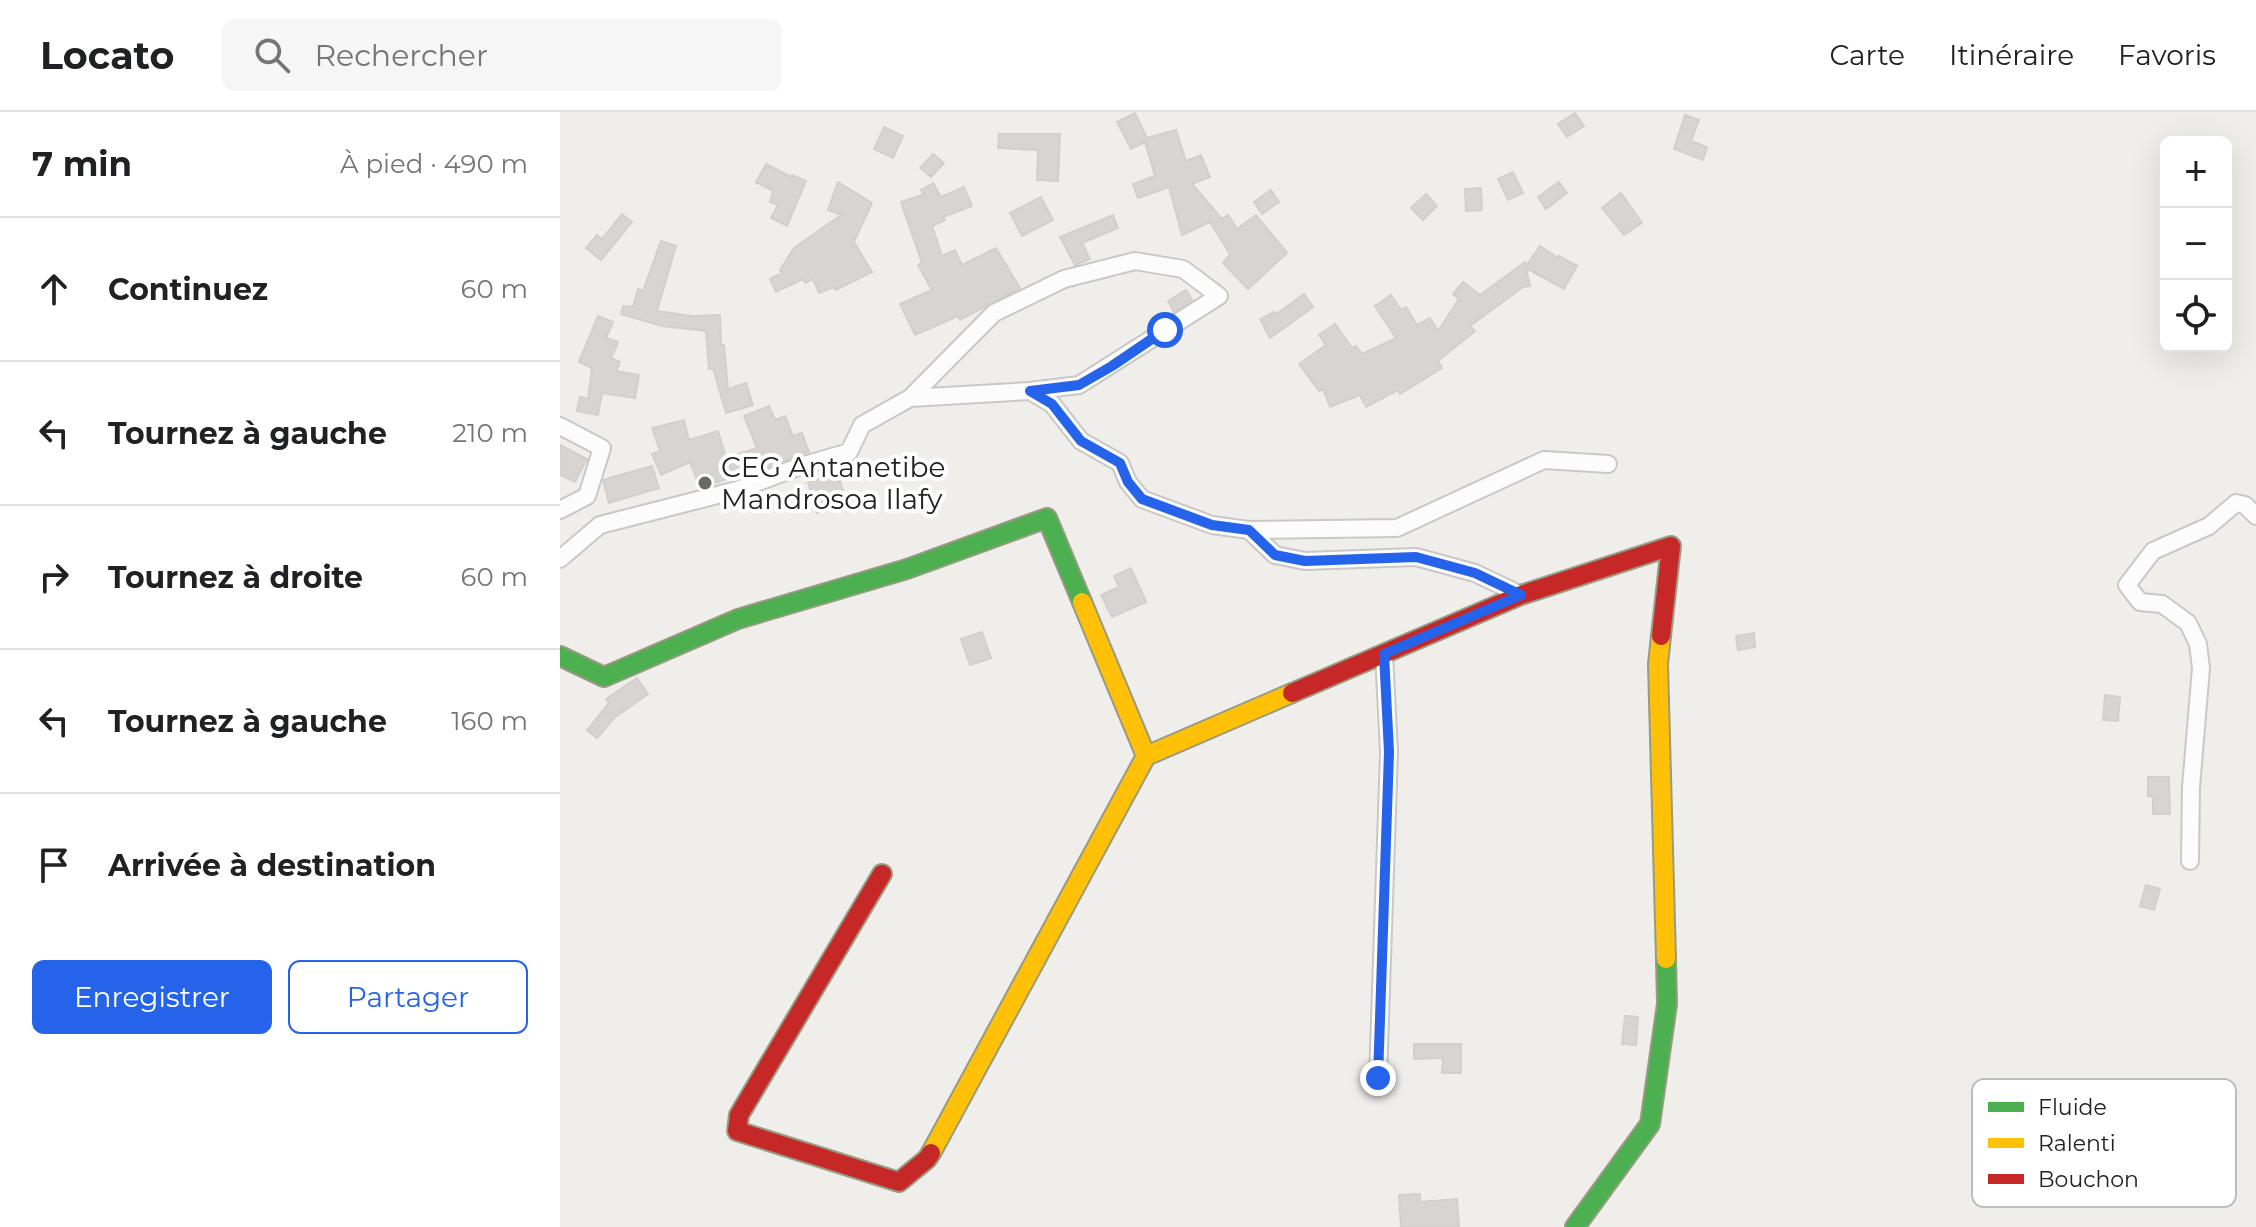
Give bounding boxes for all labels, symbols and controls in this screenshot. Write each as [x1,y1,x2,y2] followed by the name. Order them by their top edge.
[222,19,782,91] search box
[40,32,174,79] text: Locato
[250,33,294,77] icon: search
[314,37,488,74] text: Rechercher
[1829,38,1905,72] text: Carte
[1949,38,2074,72] text: Itinéraire
[2118,38,2216,72] text: Favoris
[2160,136,2232,352] map controls
[2160,136,2232,208] button: +
[32,143,132,185] text: 7 min
[340,148,528,180] text: À pied · 490 m
[2160,208,2232,280] button: −
[32,267,76,311] icon: ahead
[108,271,268,308] text: Continuez
[461,273,528,305] text: 60 m
[2160,280,2232,352] button: locate
[1147,312,1183,348] route start
[32,411,76,455] icon: left
[108,415,387,452] text: Tournez à gauche
[452,417,528,449] text: 210 m
[721,450,945,516] place label: CEG Antanetibe Mandrosoa Ilafy
[696,474,714,492] marker: CEG Antanetibe Mandrosoa Ilafy
[32,555,76,599] icon: right
[108,559,363,596] text: Tournez à droite
[461,561,528,593] text: 60 m
[32,699,76,743] icon: left
[108,703,387,740] text: Tournez à gauche
[451,705,528,737] text: 160 m
[32,843,76,887] icon: arrive
[108,847,436,884] text: Arrivée à destination
[32,960,272,1034] button: Enregistrer
[288,960,528,1034] button: Partager
[1360,1060,1396,1096] route end
[1972,1079,2236,1207] legend
[2038,1094,2107,1121] text: Fluide
[2038,1130,2116,1157] text: Ralenti
[2038,1166,2139,1193] text: Bouchon

